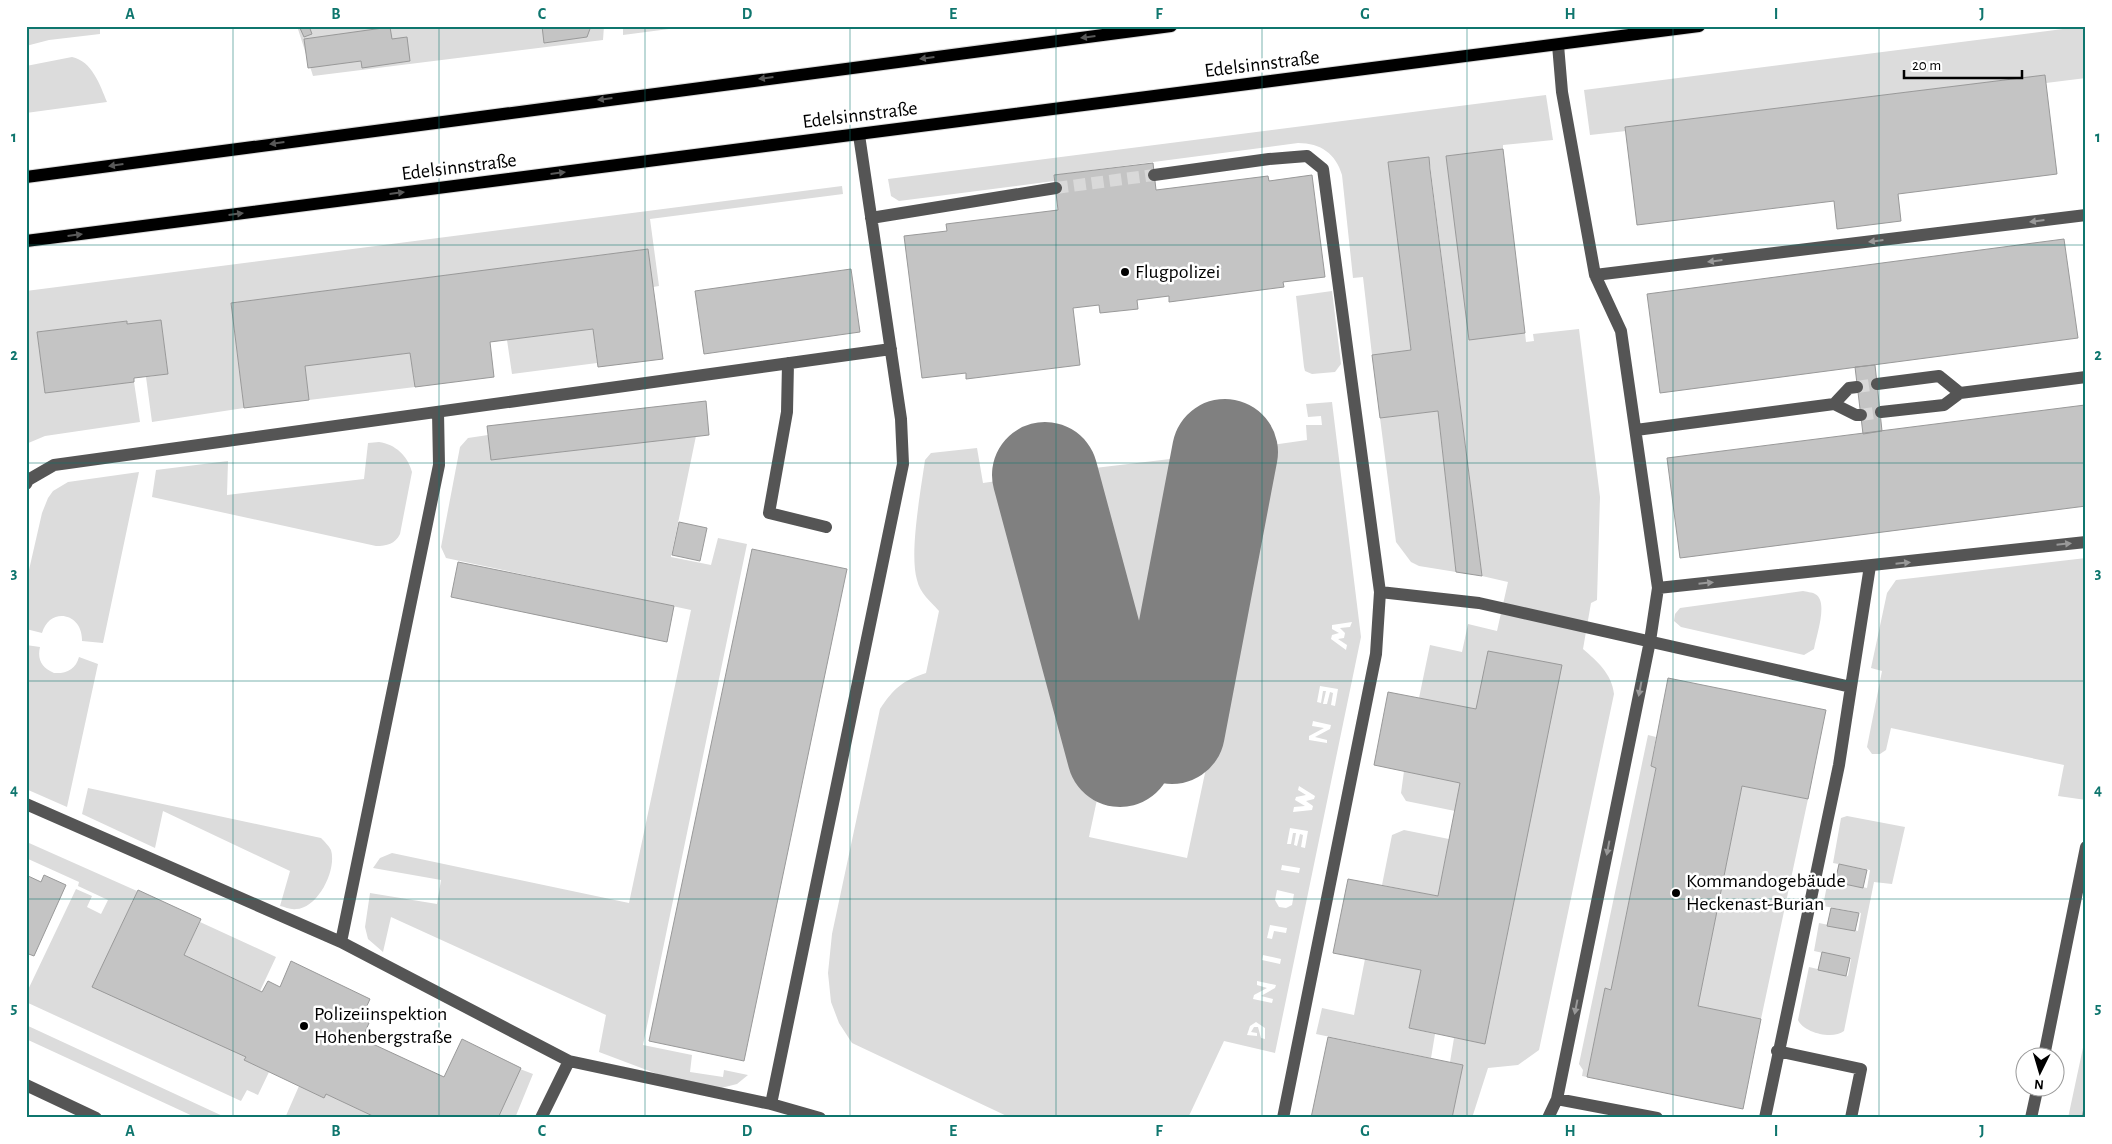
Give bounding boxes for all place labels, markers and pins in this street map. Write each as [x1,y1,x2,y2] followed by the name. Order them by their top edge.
[1135,262,1220,282] place label: Flugpolizei
[1119,266,1131,278] marker: Flugpolizei
[1686,871,1846,914] place label: Kommandogebäude Heckenast-Burian
[1670,887,1682,899] marker: Kommandogebäude Heckenast-Burian
[314,1004,452,1047] place label: Polizeiinspektion Hohenbergstraße
[298,1020,310,1032] marker: Polizeiinspektion Hohenbergstraße

